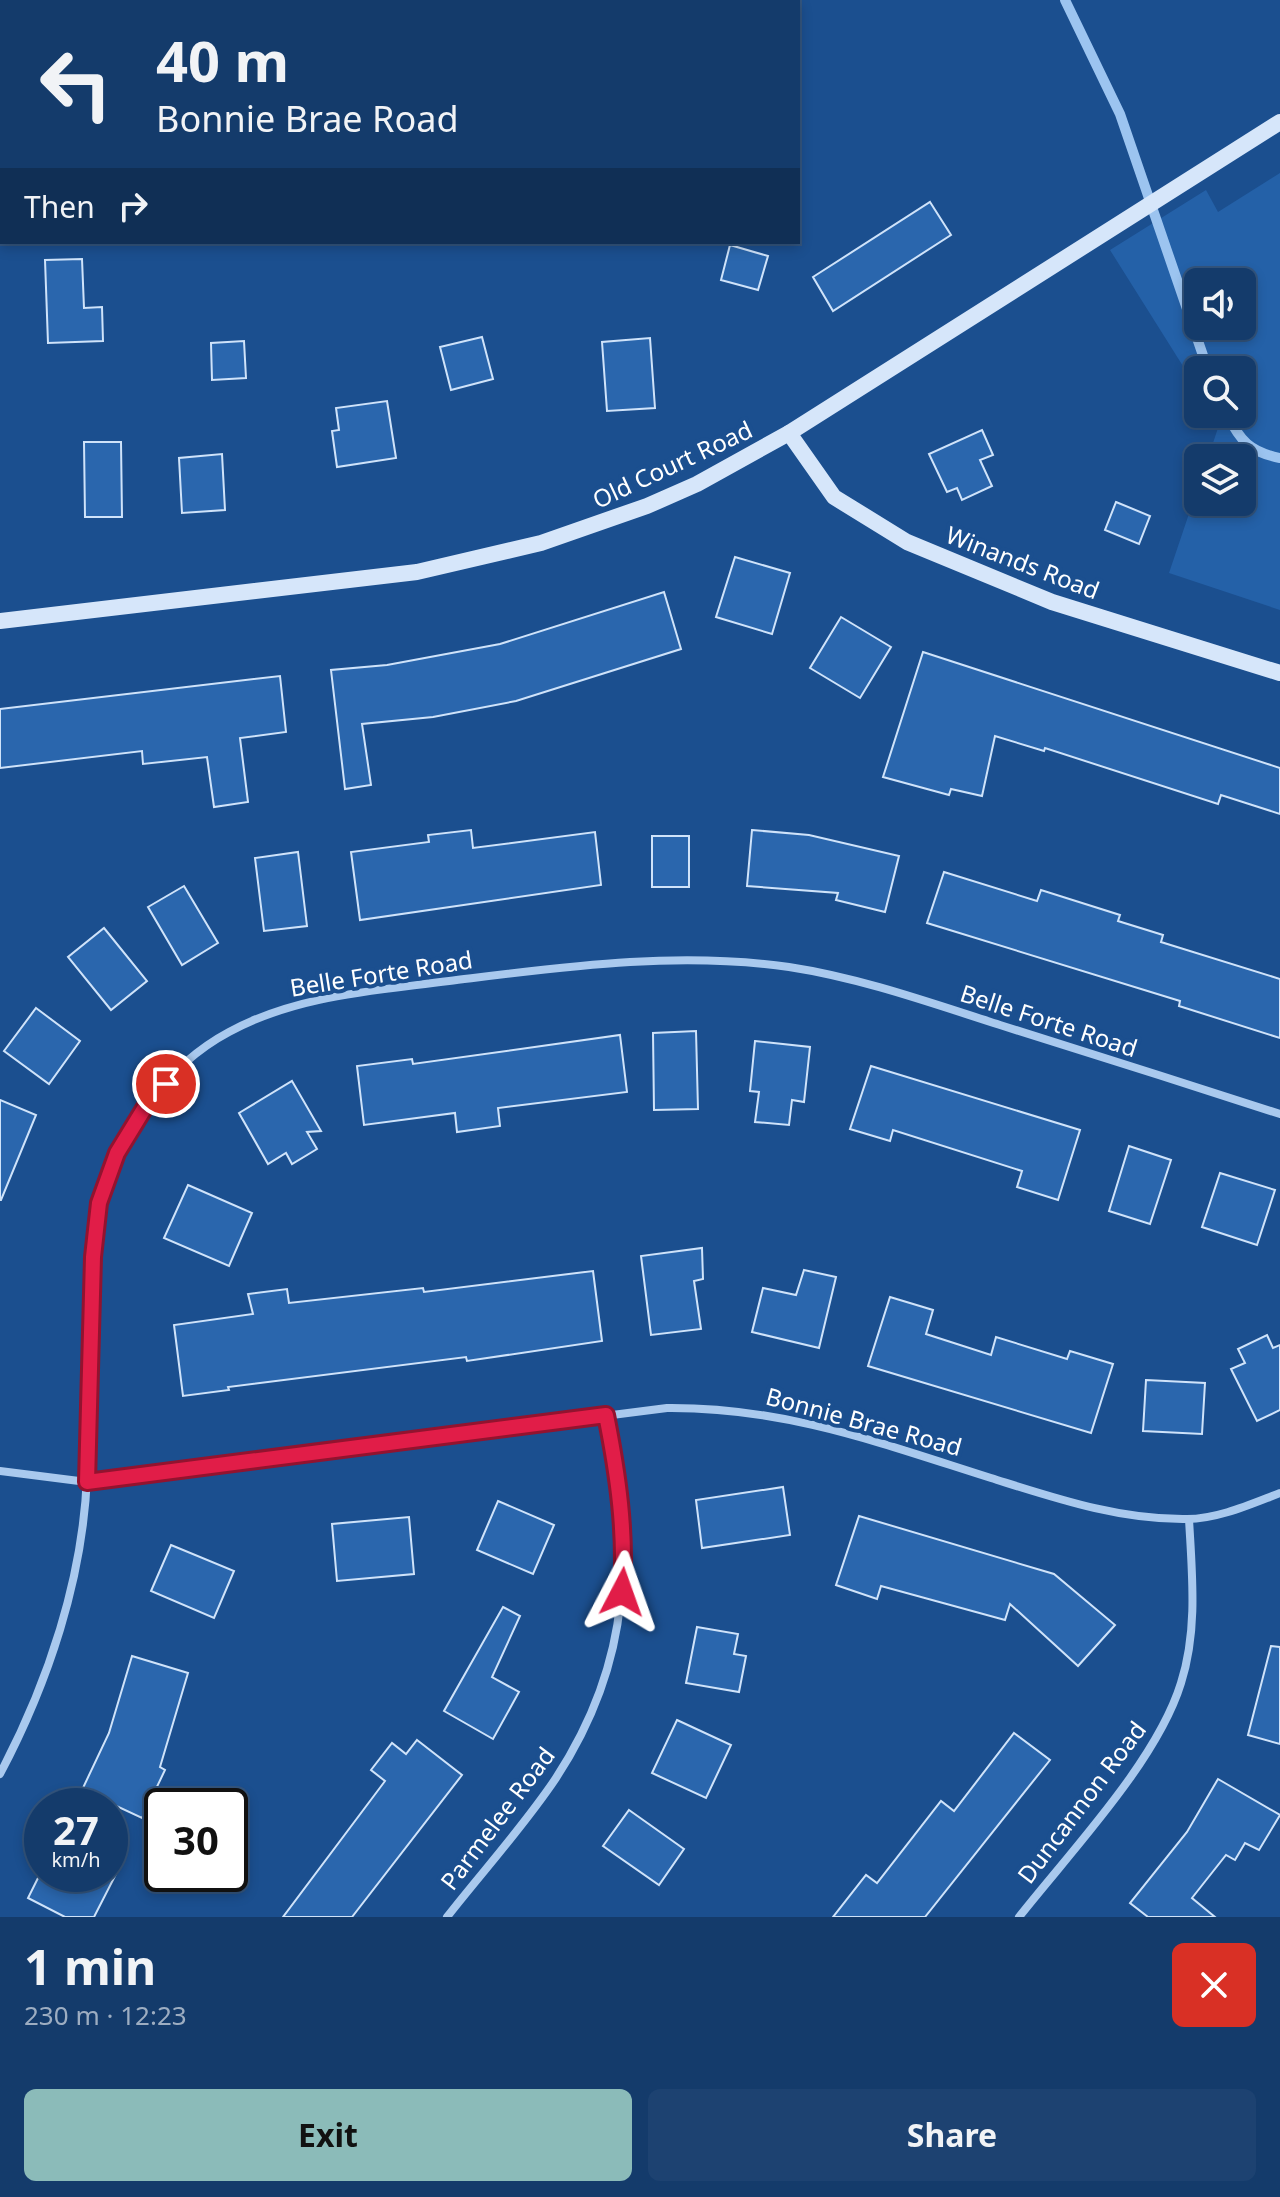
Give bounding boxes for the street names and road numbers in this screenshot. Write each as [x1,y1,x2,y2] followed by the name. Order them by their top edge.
[587,412,757,516] street label: Old Court Road
[942,518,1104,606] street label: Winands Road
[287,942,475,1004] street label: Belle Forte Road
[956,976,1142,1064] street label: Belle Forte Road
[762,1379,966,1463] street label: Bonnie Brae Road
[1009,1714,1153,1890] street label: Duncannon Road
[432,1740,562,1896] street label: Parmelee Road

